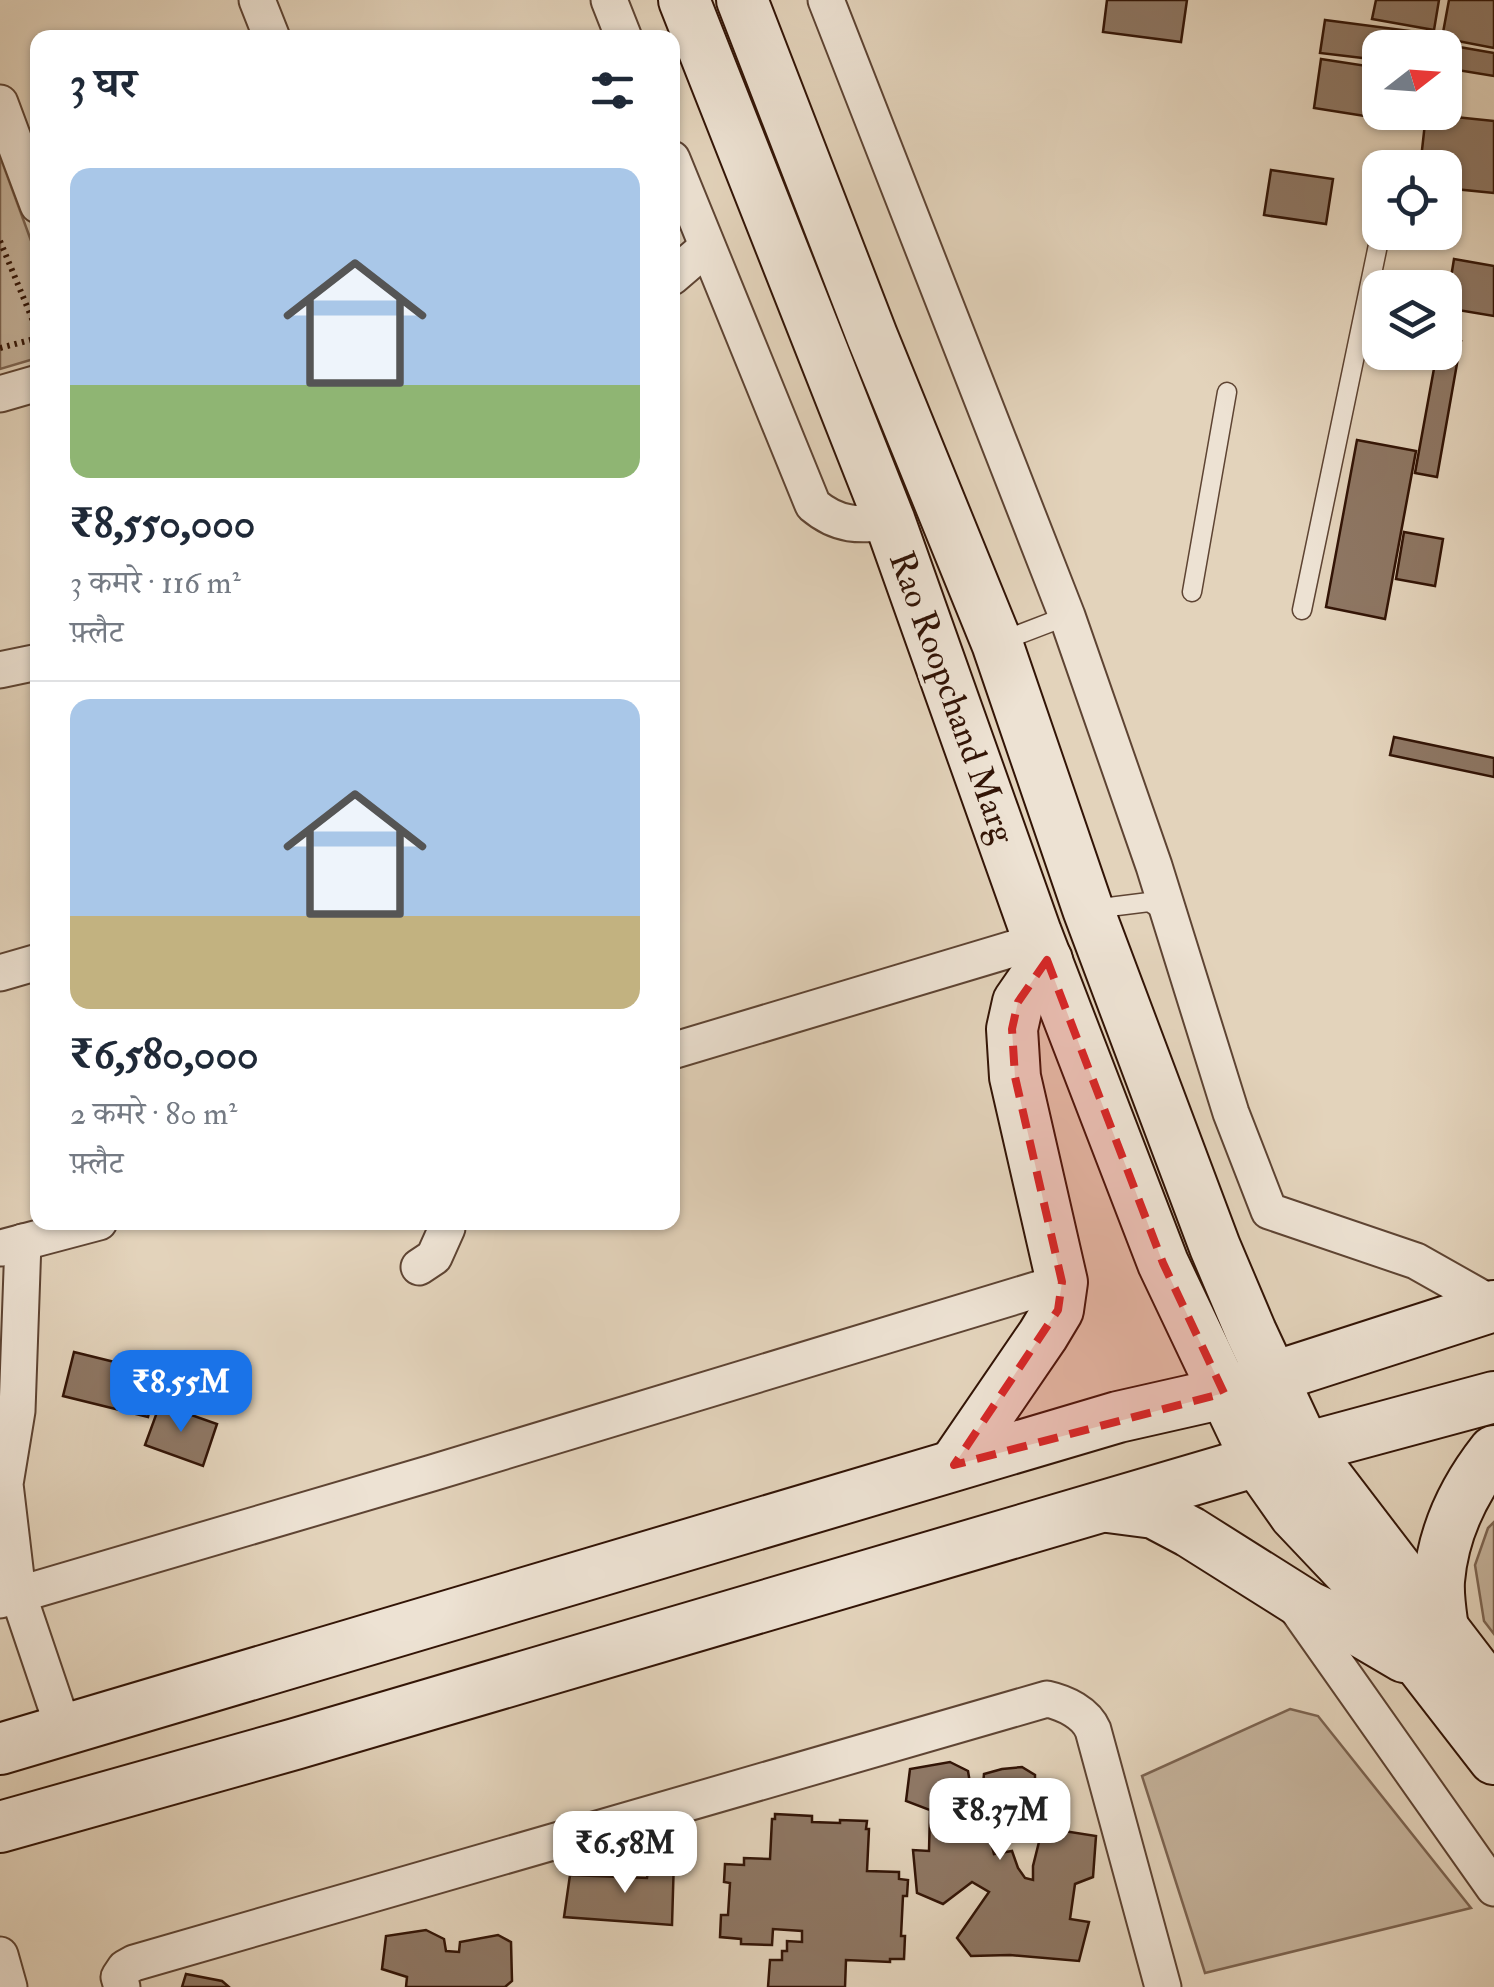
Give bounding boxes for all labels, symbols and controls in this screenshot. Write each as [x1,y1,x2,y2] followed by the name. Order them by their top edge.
[1362,30,1462,130] north arrow
[1362,30,1462,370] map controls
[70,58,137,110] text: 3 घर
[585,63,640,118] icon: filters
[1362,150,1462,250] button: locate
[265,233,445,413] icon: home
[1362,270,1462,370] button: layers
[70,498,255,550] text: ₹8,550,000
[879,545,1026,850] street label: Rao Roopchand Marg
[70,563,241,603] text: 3 कमरे · 116 m²
[70,613,123,653] text: फ़्लैट
[265,764,445,944] icon: home
[70,1029,258,1081] text: ₹6,580,000
[70,1094,237,1134] text: 2 कमरे · 80 m²
[70,1144,123,1184] text: फ़्लैट
[100,1350,262,1435] pin: ₹8.55M
[132,1362,230,1402] text: ₹8.55M
[919,1778,1081,1863] pin: ₹8.37M
[951,1790,1049,1830] text: ₹8.37M
[544,1811,706,1896] pin: ₹6.58M
[575,1823,675,1863] text: ₹6.58M

